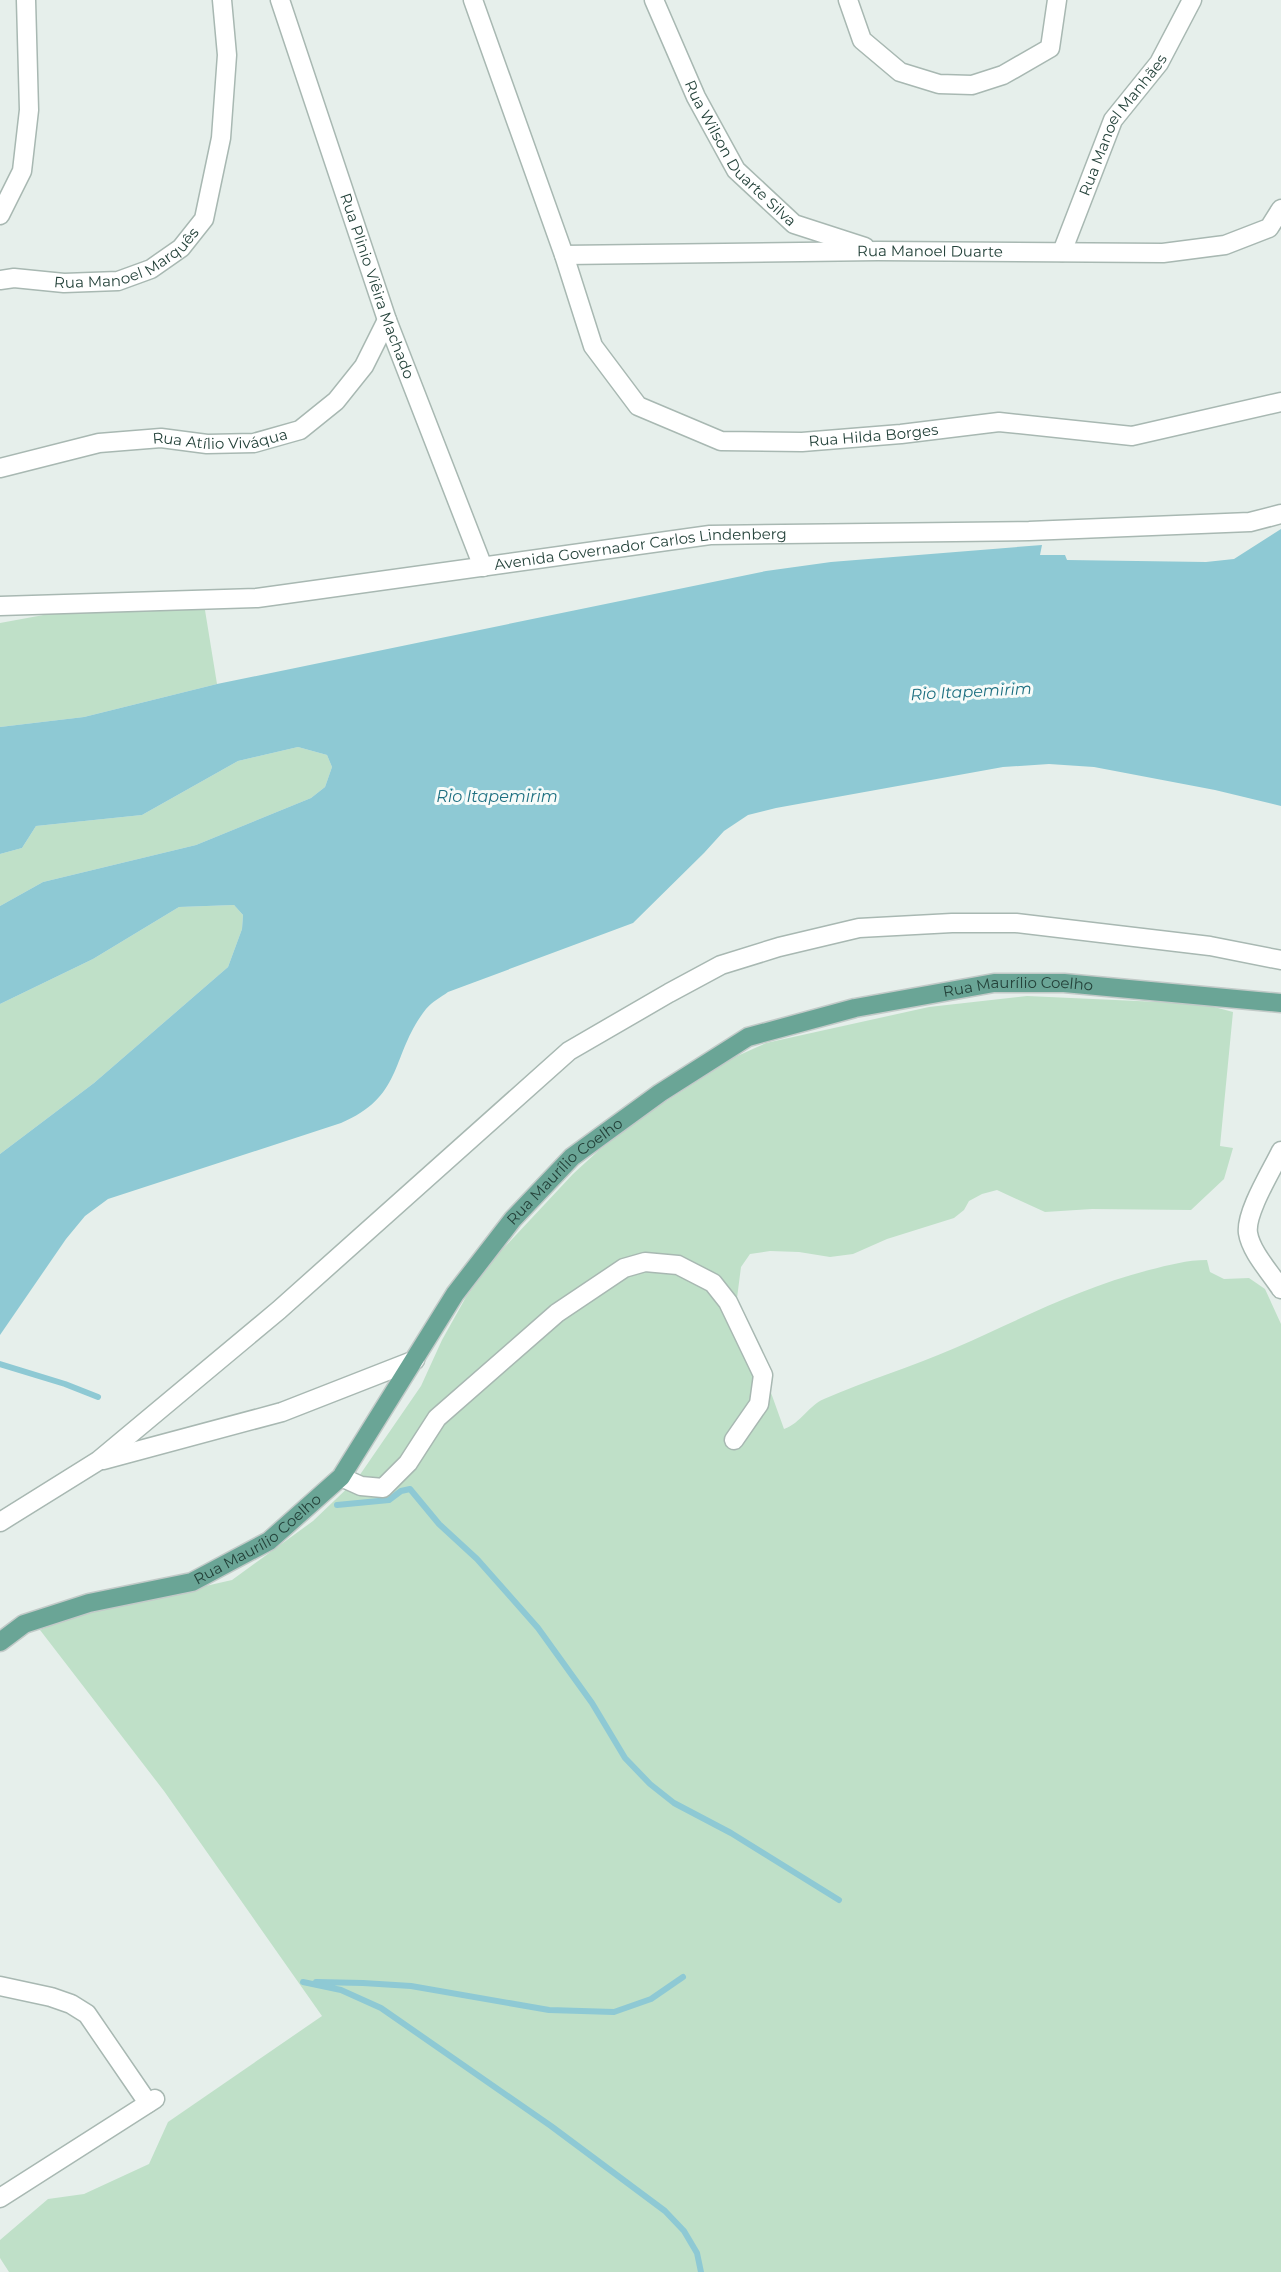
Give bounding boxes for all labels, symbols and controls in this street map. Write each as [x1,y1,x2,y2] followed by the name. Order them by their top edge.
[1075,51,1171,198] street label: Rua Manoel Manhães
[681,77,800,230] street label: Rua Wilson Duarte Silva
[336,190,419,382] street label: Rua Plinio Viêira Machado
[53,223,203,292] street label: Rua Manoel Marquês
[857,241,1003,261] street label: Rua Manoel Duarte
[808,420,939,450] street label: Rua Hilda Borges
[152,424,289,453] street label: Rua Atílio Viváqua
[493,524,787,574] street label: Avenida Governador Carlos Lindenberg
[910,679,1032,704] water label: Rio Itapemirim
[436,787,558,806] water label: Rio Itapemirim
[941,973,1094,1001] street label: Rua Maurílio Coelho
[502,1113,626,1229] street label: Rua Maurílio Coelho
[190,1489,325,1588] street label: Rua Maurílio Coelho

